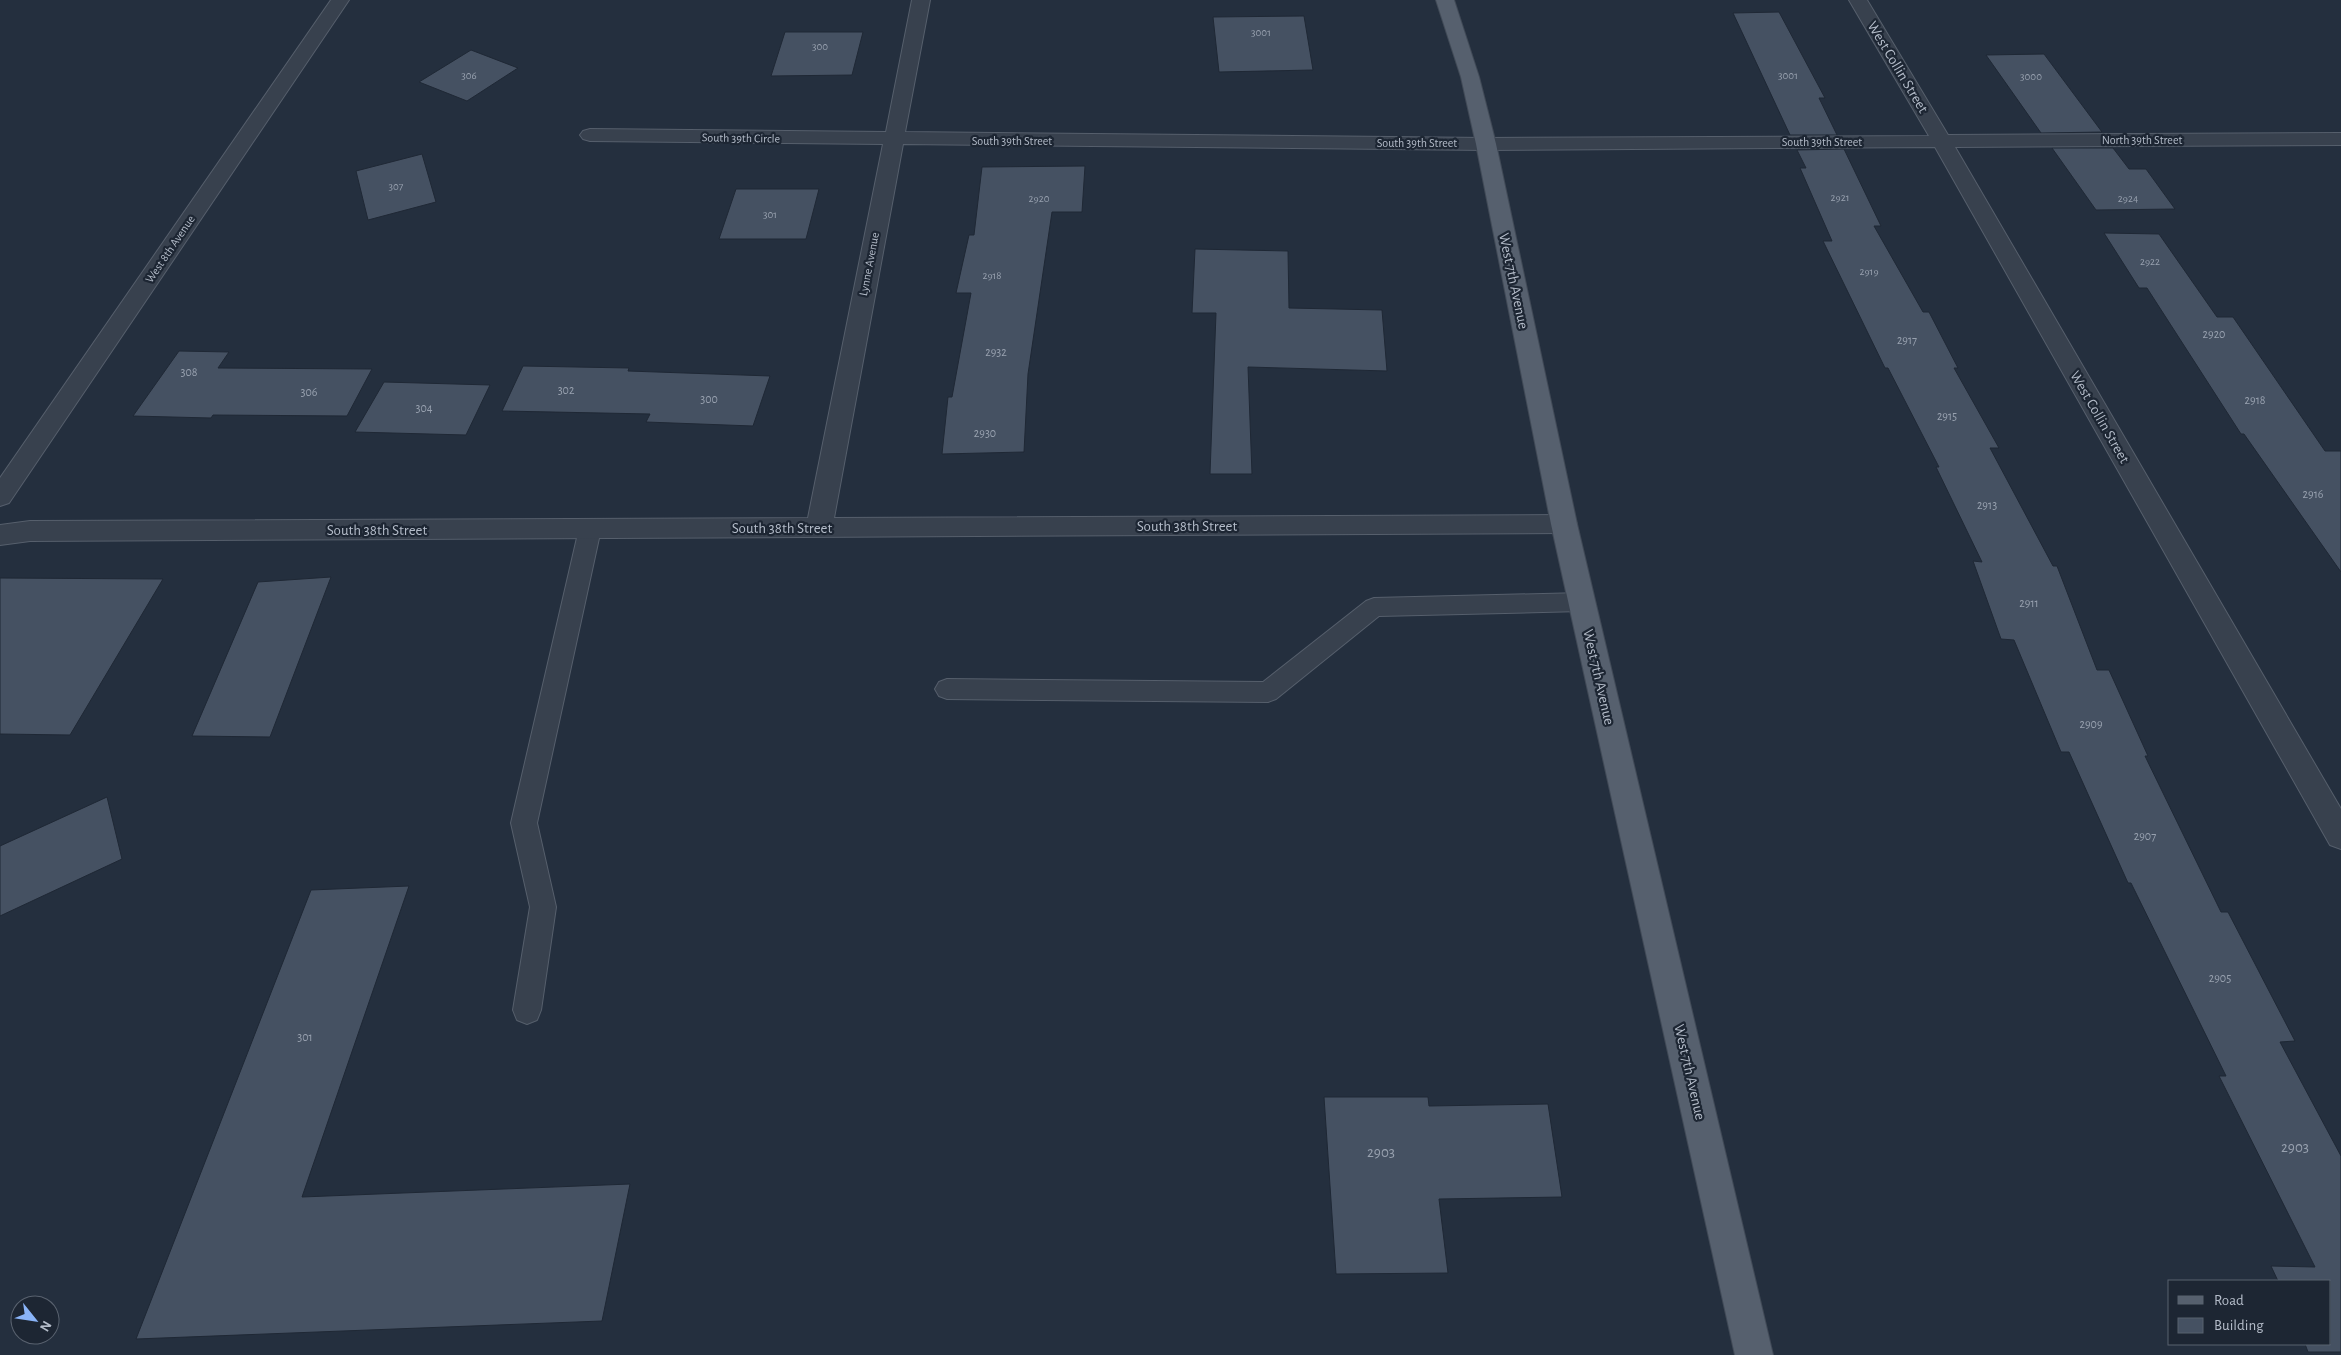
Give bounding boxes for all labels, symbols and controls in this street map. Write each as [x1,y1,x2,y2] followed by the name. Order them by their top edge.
[1864,19,1931,116] street label: West Collin Street
[1251,27,1271,38] house number: 3001
[812,41,828,52] house number: 300
[461,70,477,81] house number: 306
[1778,70,1798,81] house number: 3001
[2020,71,2042,82] house number: 3000
[702,131,780,145] street label: South 39th Circle
[2102,134,2182,146] street label: North 39th Street
[972,135,1052,147] street label: South 39th Street
[1782,136,1862,148] street label: South 39th Street
[1377,137,1457,149] street label: South 39th Street
[389,181,404,192] house number: 307
[1831,192,1849,203] house number: 2921
[1029,193,1050,204] house number: 2920
[2118,193,2138,204] house number: 2924
[763,209,777,220] house number: 301
[143,213,197,285] street label: West 8th Avenue
[857,231,882,297] street label: Lynne Avenue
[1496,232,1531,330] street label: West 7th Avenue
[2140,256,2160,267] house number: 2922
[1859,266,1879,277] house number: 2919
[982,270,1002,281] house number: 2918
[2203,328,2225,340] house number: 2920
[1897,334,1917,346] house number: 2917
[985,346,1007,358] house number: 2932
[181,366,198,378] house number: 308
[2067,369,2132,466] street label: West Collin Street
[558,384,575,396] house number: 302
[301,386,318,398] house number: 306
[700,393,718,405] house number: 300
[2245,394,2266,406] house number: 2918
[415,402,433,414] house number: 304
[1937,410,1957,422] house number: 2915
[974,427,996,439] house number: 2930
[2303,488,2324,500] house number: 2916
[1977,499,1997,511] house number: 2913
[1137,519,1237,534] street label: South 38th Street
[732,521,832,536] street label: South 38th Street
[327,523,427,538] street label: South 38th Street
[2019,597,2039,609] house number: 2911
[1580,628,1617,726] street label: West 7th Avenue
[2079,718,2103,730] house number: 2909
[2134,830,2156,842] house number: 2907
[2209,972,2231,984] house number: 2905
[1671,1023,1708,1121] street label: West 7th Avenue
[297,1031,313,1043] house number: 301
[2281,1140,2309,1155] house number: 2903
[1367,1145,1395,1160] house number: 2903
[2168,1280,2331,1345] legend
[2214,1293,2244,1308] text: Road
[10,1295,60,1345] north arrow
[37,1318,54,1334] text: N
[2214,1318,2264,1333] text: Building

